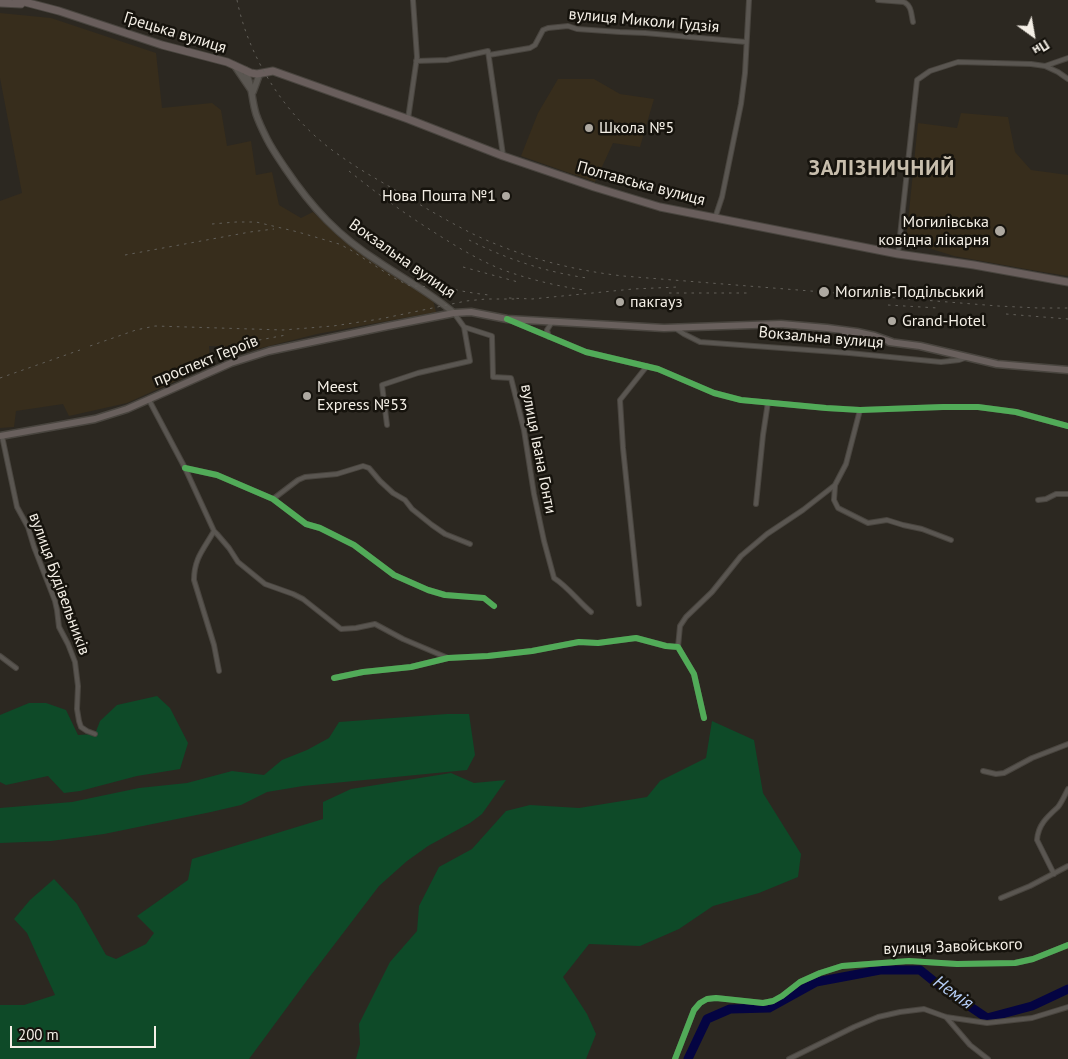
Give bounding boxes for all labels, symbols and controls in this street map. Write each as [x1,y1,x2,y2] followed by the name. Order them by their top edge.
[568,5,720,37] street label: вулиця Миколи Гудзія
[121,8,229,58] street label: Грецька вулиця
[1008,10,1058,60] north arrow
[1029,36,1053,60] text: Пн
[599,118,674,138] place label: Школа №5
[583,122,595,134] marker: Школа №5
[807,156,957,182] district label: ЗАЛІЗНИЧНИЙ
[575,158,707,210] street label: Полтавська вулиця
[382,186,496,206] place label: Нова Пошта №1
[500,190,512,202] marker: Нова Пошта №1
[878,212,989,250] place label: Могилівська ковідна лікарня
[345,215,459,303] street label: Вокзальна вулиця
[993,224,1007,238] marker: Могилівська ковідна лікарня
[835,282,984,302] place label: Могилів-Подільський
[817,285,831,299] marker: Могилів-Подільський
[630,292,682,312] place label: пакгауз
[614,296,626,308] marker: пакгауз
[902,311,986,331] place label: Grand-Hotel
[886,315,898,327] marker: Grand-Hotel
[758,323,884,353] street label: Вокзальна вулиця
[151,331,261,391] street label: проспект Героїв
[317,377,408,415] place label: Meest Express №53
[516,383,560,515] street label: вулиця Івана Гонти
[301,390,313,402] marker: Meest Express №53
[24,510,94,658] street label: вулиця Будівельників
[883,935,1023,959] street label: вулиця Завойського
[929,972,977,1014] water label: Немія
[12,1016,159,1048] scale bar
[18,1025,59,1044] text: 200 m

